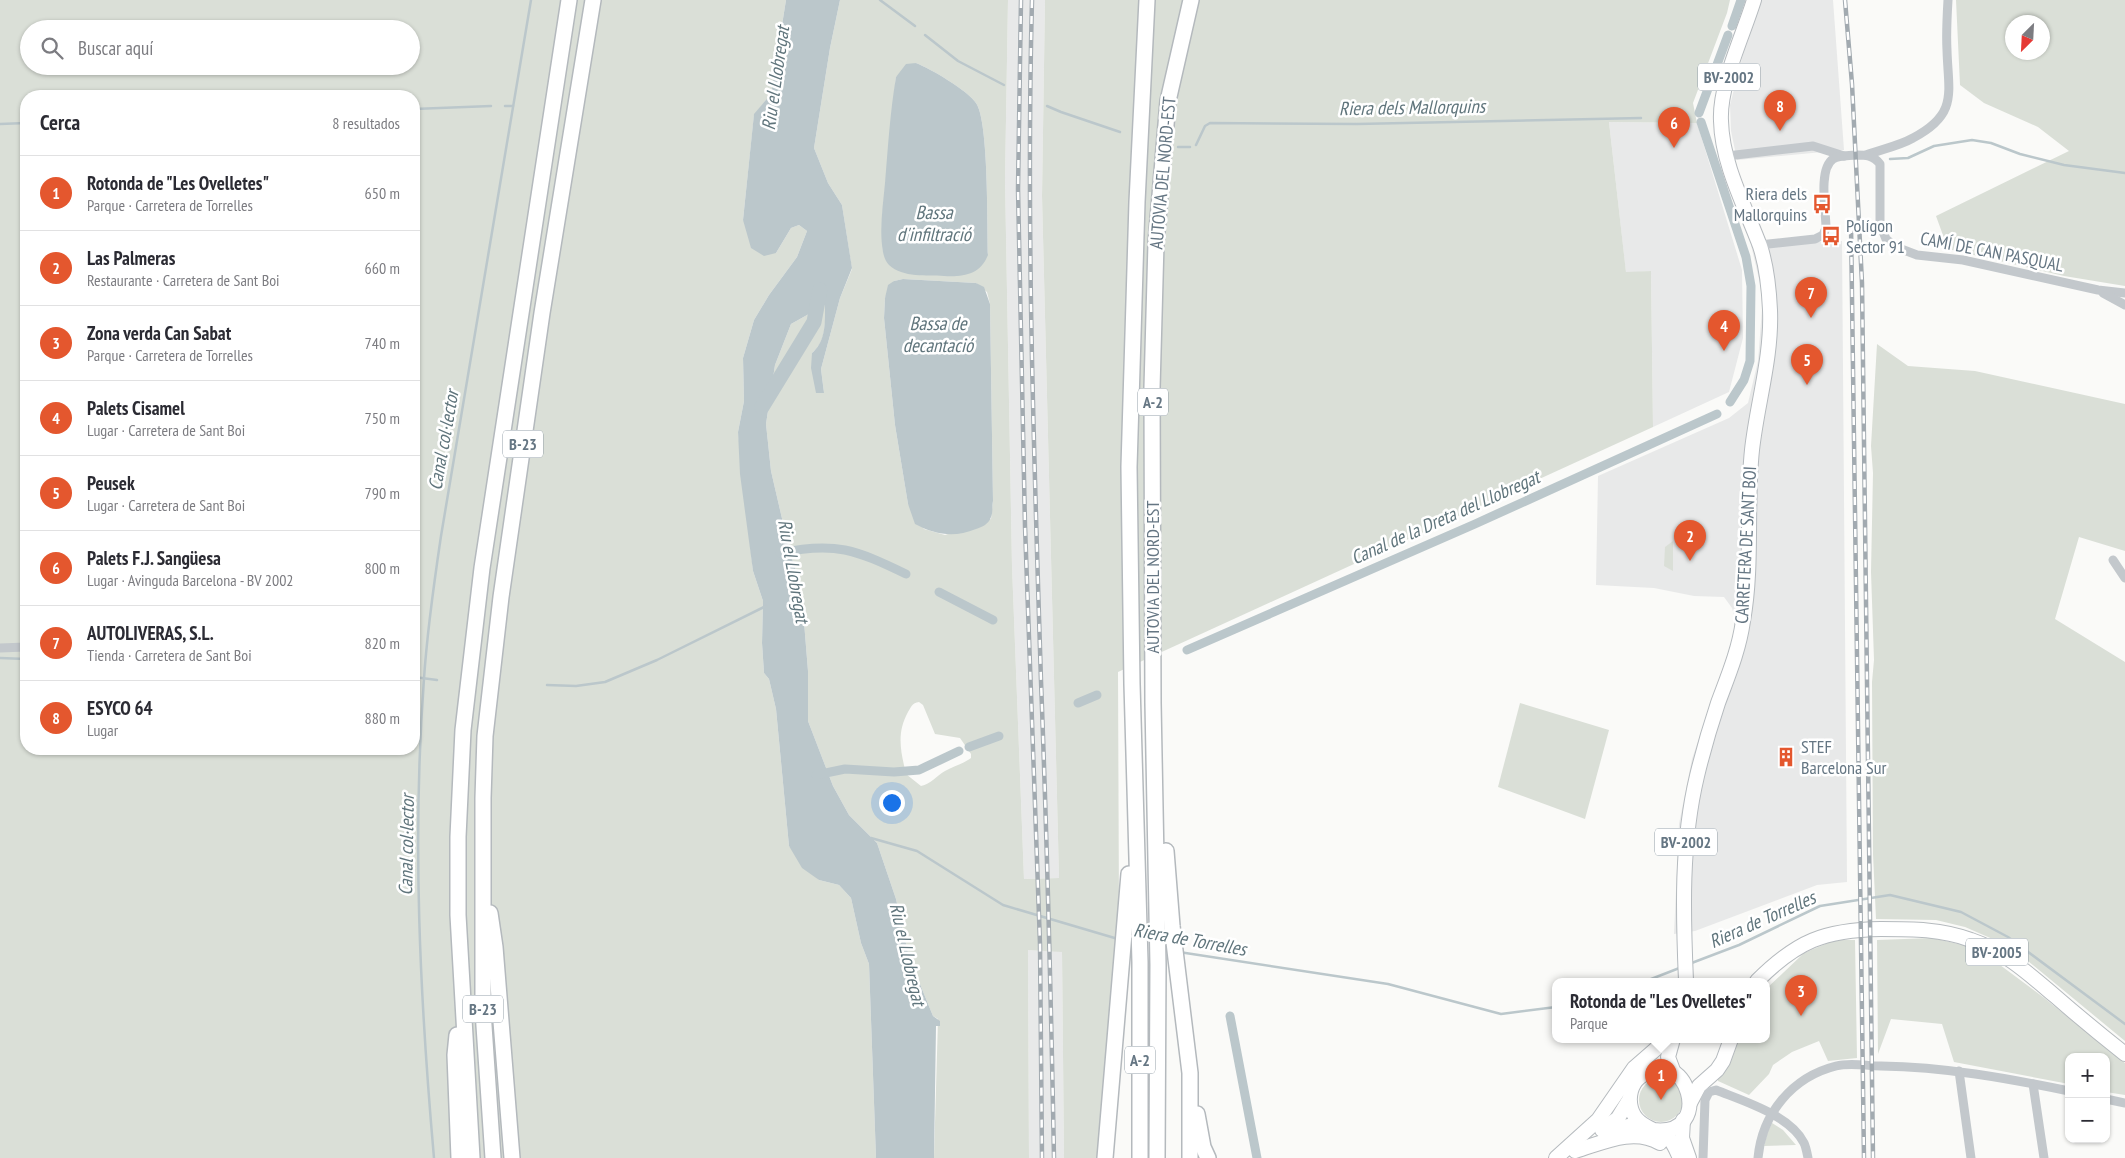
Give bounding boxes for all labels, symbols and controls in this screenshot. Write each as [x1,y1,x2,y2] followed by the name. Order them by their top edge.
[2005,15,2050,60] north arrow
[20,20,420,75] search box
[756,22,795,131] water label: Riu el Llobregat
[38,34,66,62] icon: search
[78,36,153,60] text: Buscar aquí
[1698,64,1760,90] road number: BV-2002
[1764,90,1796,131] pin: 8
[1339,94,1487,120] water label: Riera dels Mallorquins
[1144,96,1181,250] street label: AUTOVIA DEL NORD-EST
[1658,107,1690,148] pin: 6
[40,109,80,136] text: Cerca
[332,113,400,133] text: 8 resultados
[87,171,269,195] text: Rotonda de "Les Ovelletes"
[1734,182,1807,226] place label: Riera dels Mallorquins
[52,183,60,203] text: 1
[365,183,400,203] text: 650 m
[1811,193,1833,215] bus stop icon: Riera dels Mallorquins
[87,195,253,215] text: Parque · Carretera de Torrelles
[897,200,973,246] water label: Bassa d'infiltració
[1846,214,1905,258] place label: Polígon Sector 91
[1820,225,1842,247] bus stop icon: Polígon Sector 91
[1919,226,2066,277] street label: CAMÍ DE CAN PASQUAL
[87,246,175,270] text: Las Palmeras
[52,258,60,278] text: 2
[365,258,400,278] text: 660 m
[87,270,280,290] text: Restaurante · Carretera de Sant Boi
[1795,277,1827,318] pin: 7
[1708,310,1740,351] pin: 4
[903,311,975,357] water label: Bassa de decantació
[87,321,231,345] text: Zona verda Can Sabat
[52,333,60,353] text: 3
[365,333,400,353] text: 740 m
[1791,344,1823,385] pin: 5
[87,345,253,365] text: Parque · Carretera de Torrelles
[422,385,464,492] water label: Canal col·lector
[1138,388,1168,416] road number: A-2
[87,396,185,420] text: Palets Cisamel
[52,408,60,428] text: 4
[365,408,400,428] text: 750 m
[87,420,245,440] text: Lugar · Carretera de Sant Boi
[503,430,543,458] road number: B-23
[1347,463,1545,569] water label: Canal de la Dreta del Llobregat
[1730,466,1761,624] street label: CARRETERA DE SANT BOI
[87,471,135,495] text: Peusek
[52,483,60,503] text: 5
[365,483,400,503] text: 790 m
[87,495,245,515] text: Lugar · Carretera de Sant Boi
[1141,500,1164,654] street label: AUTOVIA DEL NORD-EST
[773,517,815,627] water label: Riu el Llobregat
[1674,520,1706,561] pin: 2
[87,546,221,570] text: Palets F.J. Sangüesa
[52,558,60,578] text: 6
[365,558,400,578] text: 800 m
[87,570,294,590] text: Lugar · Avinguda Barcelona - BV 2002
[87,621,214,645] text: AUTOLIVERAS, S.L.
[52,633,60,653] text: 7
[365,633,400,653] text: 820 m
[87,645,252,665] text: Tienda · Carretera de Sant Boi
[87,696,153,720] text: ESYCO 64
[52,708,60,728] text: 8
[365,708,400,728] text: 880 m
[87,720,118,740] text: Lugar
[1801,735,1887,779] place label: STEF Barcelona Sur
[1775,746,1797,768] building icon: STEF Barcelona Sur
[879,790,905,816] your location
[393,792,419,896] water label: Canal col·lector
[1655,829,1717,856] road number: BV-2002
[1705,884,1820,953] water label: Riera de Torrelles
[885,900,932,1010] water label: Riu el Llobregat
[1132,917,1250,961] water label: Riera de Torrelles
[1966,939,2028,966] road number: BV-2005
[1785,975,1817,1016] pin: 3
[1552,978,1770,1043] popup
[1570,989,1752,1013] text: Rotonda de "Les Ovelletes"
[463,996,503,1022] road number: B-23
[1570,1013,1608,1033] text: Parque
[1125,1046,1155,1074] road number: A-2
[2065,1053,2110,1143] map controls
[2065,1053,2110,1098] button: +
[1645,1059,1677,1100] pin: 1
[2065,1098,2110,1143] button: −

